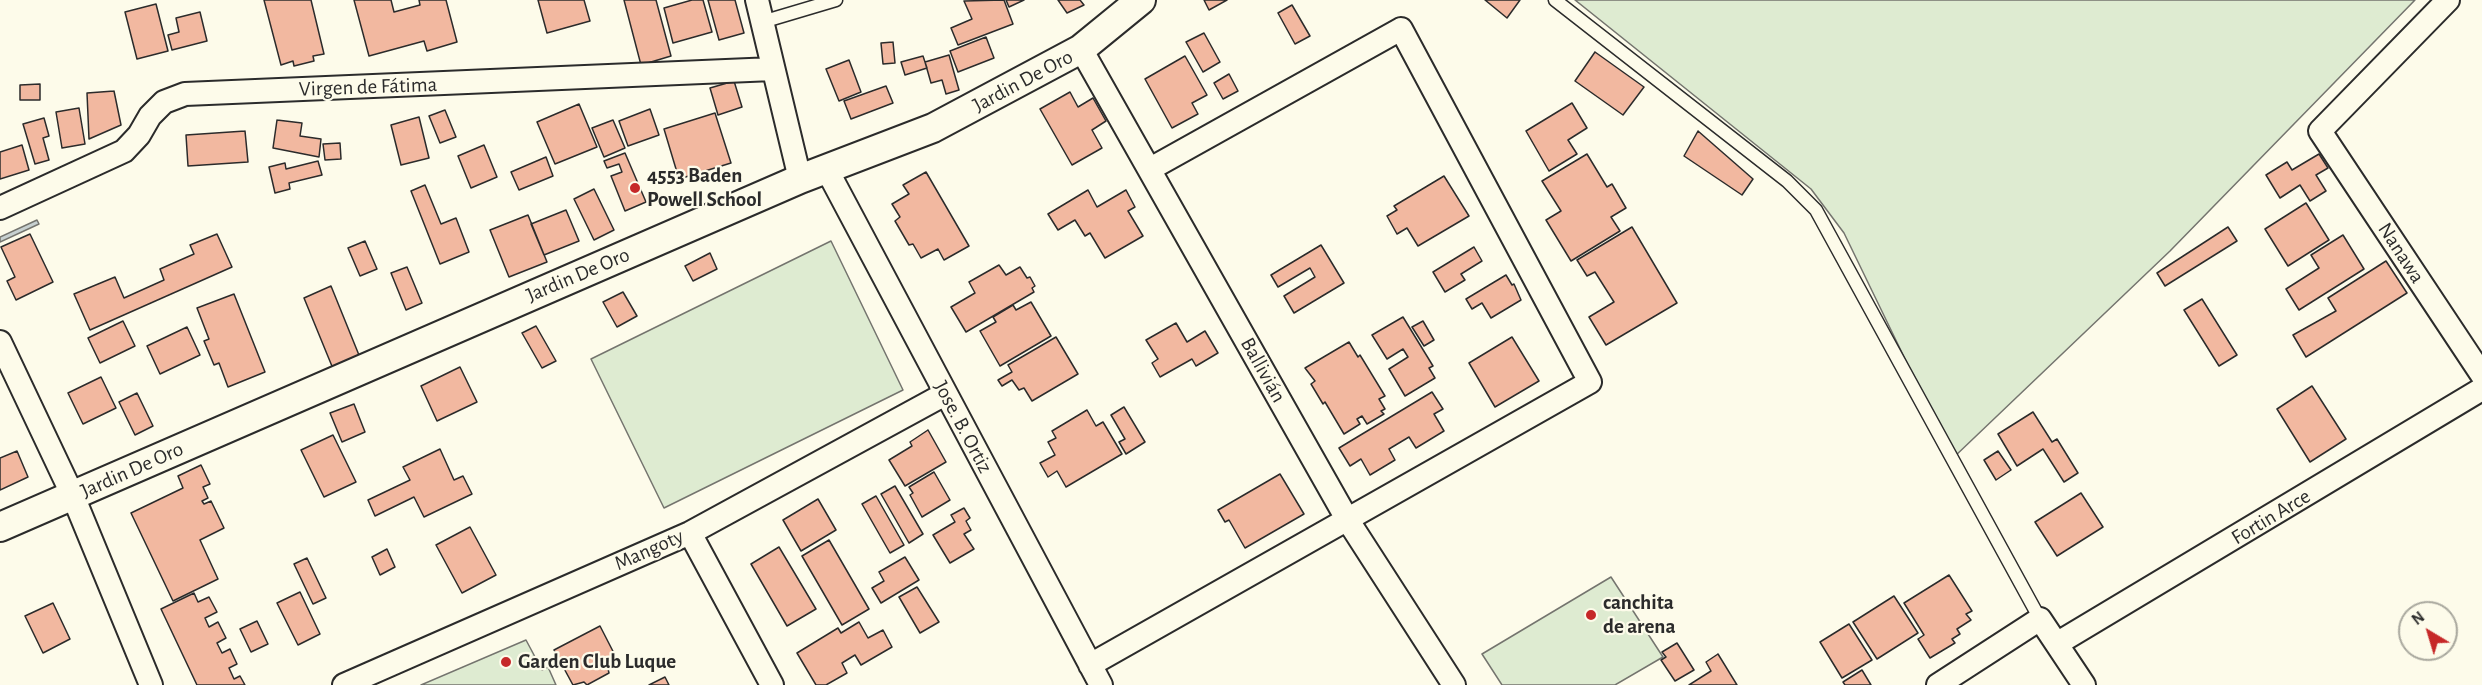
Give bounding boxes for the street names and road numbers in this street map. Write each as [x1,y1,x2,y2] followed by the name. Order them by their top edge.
[969,44,1077,118] street label: Jardin De Oro
[298,72,438,102] street label: Virgen de Fátima
[2372,218,2430,288] street label: Nanawa
[523,242,633,308] street label: Jardin De Oro
[1235,333,1291,407] street label: Ballivián
[928,377,998,477] street label: Jose. B. Ortiz
[77,436,187,504] street label: Jardin De Oro
[2227,484,2315,550] street label: Fortin Arce
[611,524,687,576] street label: Mangoty

